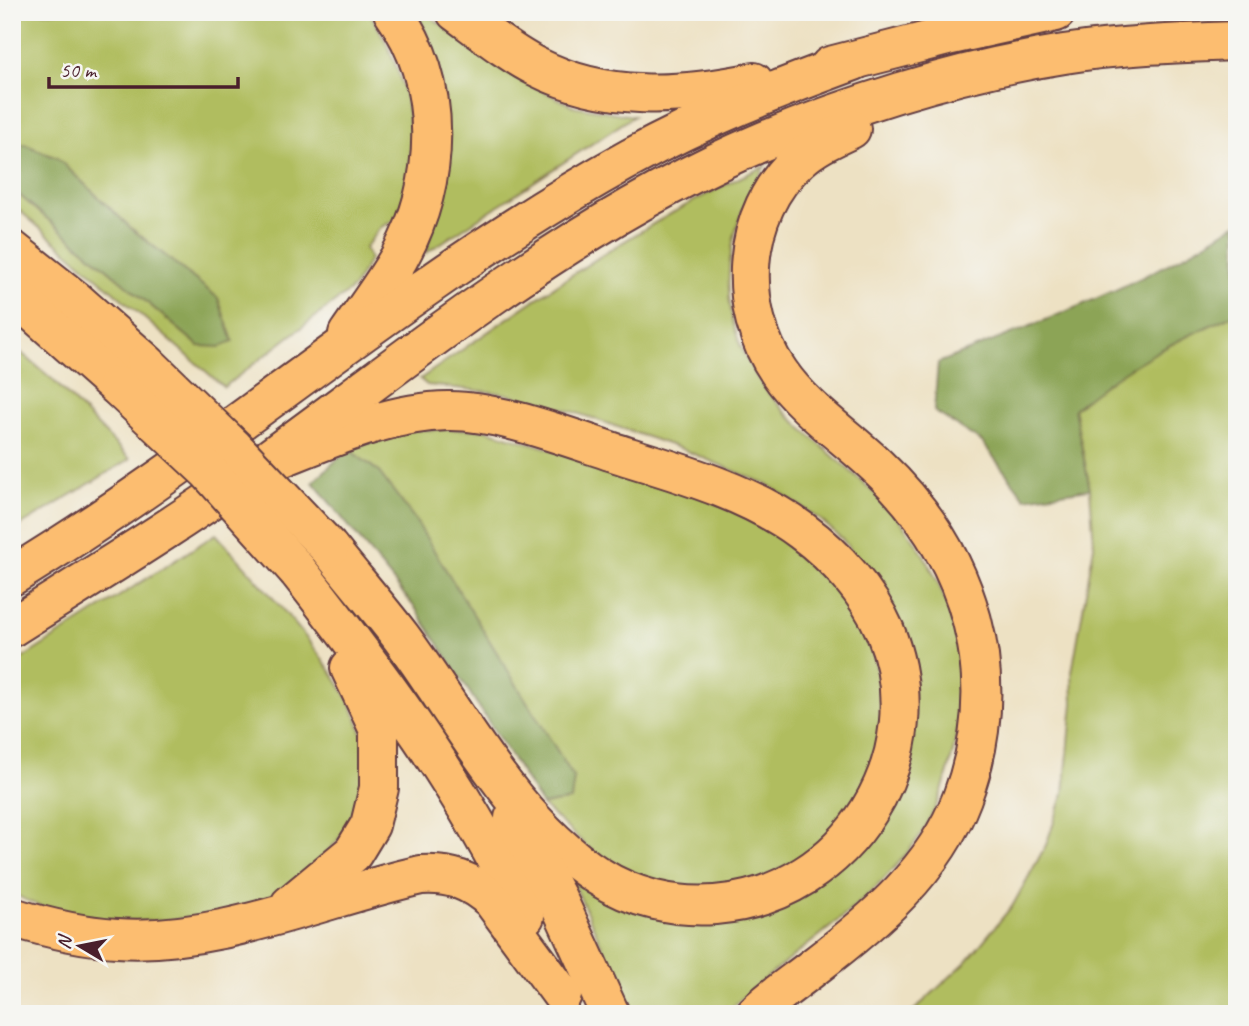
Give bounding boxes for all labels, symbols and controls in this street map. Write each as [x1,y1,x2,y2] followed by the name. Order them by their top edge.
[49,46,238,90] scale bar
[60,57,98,83] text: 50 m
[46,911,116,981] north arrow
[51,932,78,951] text: N

